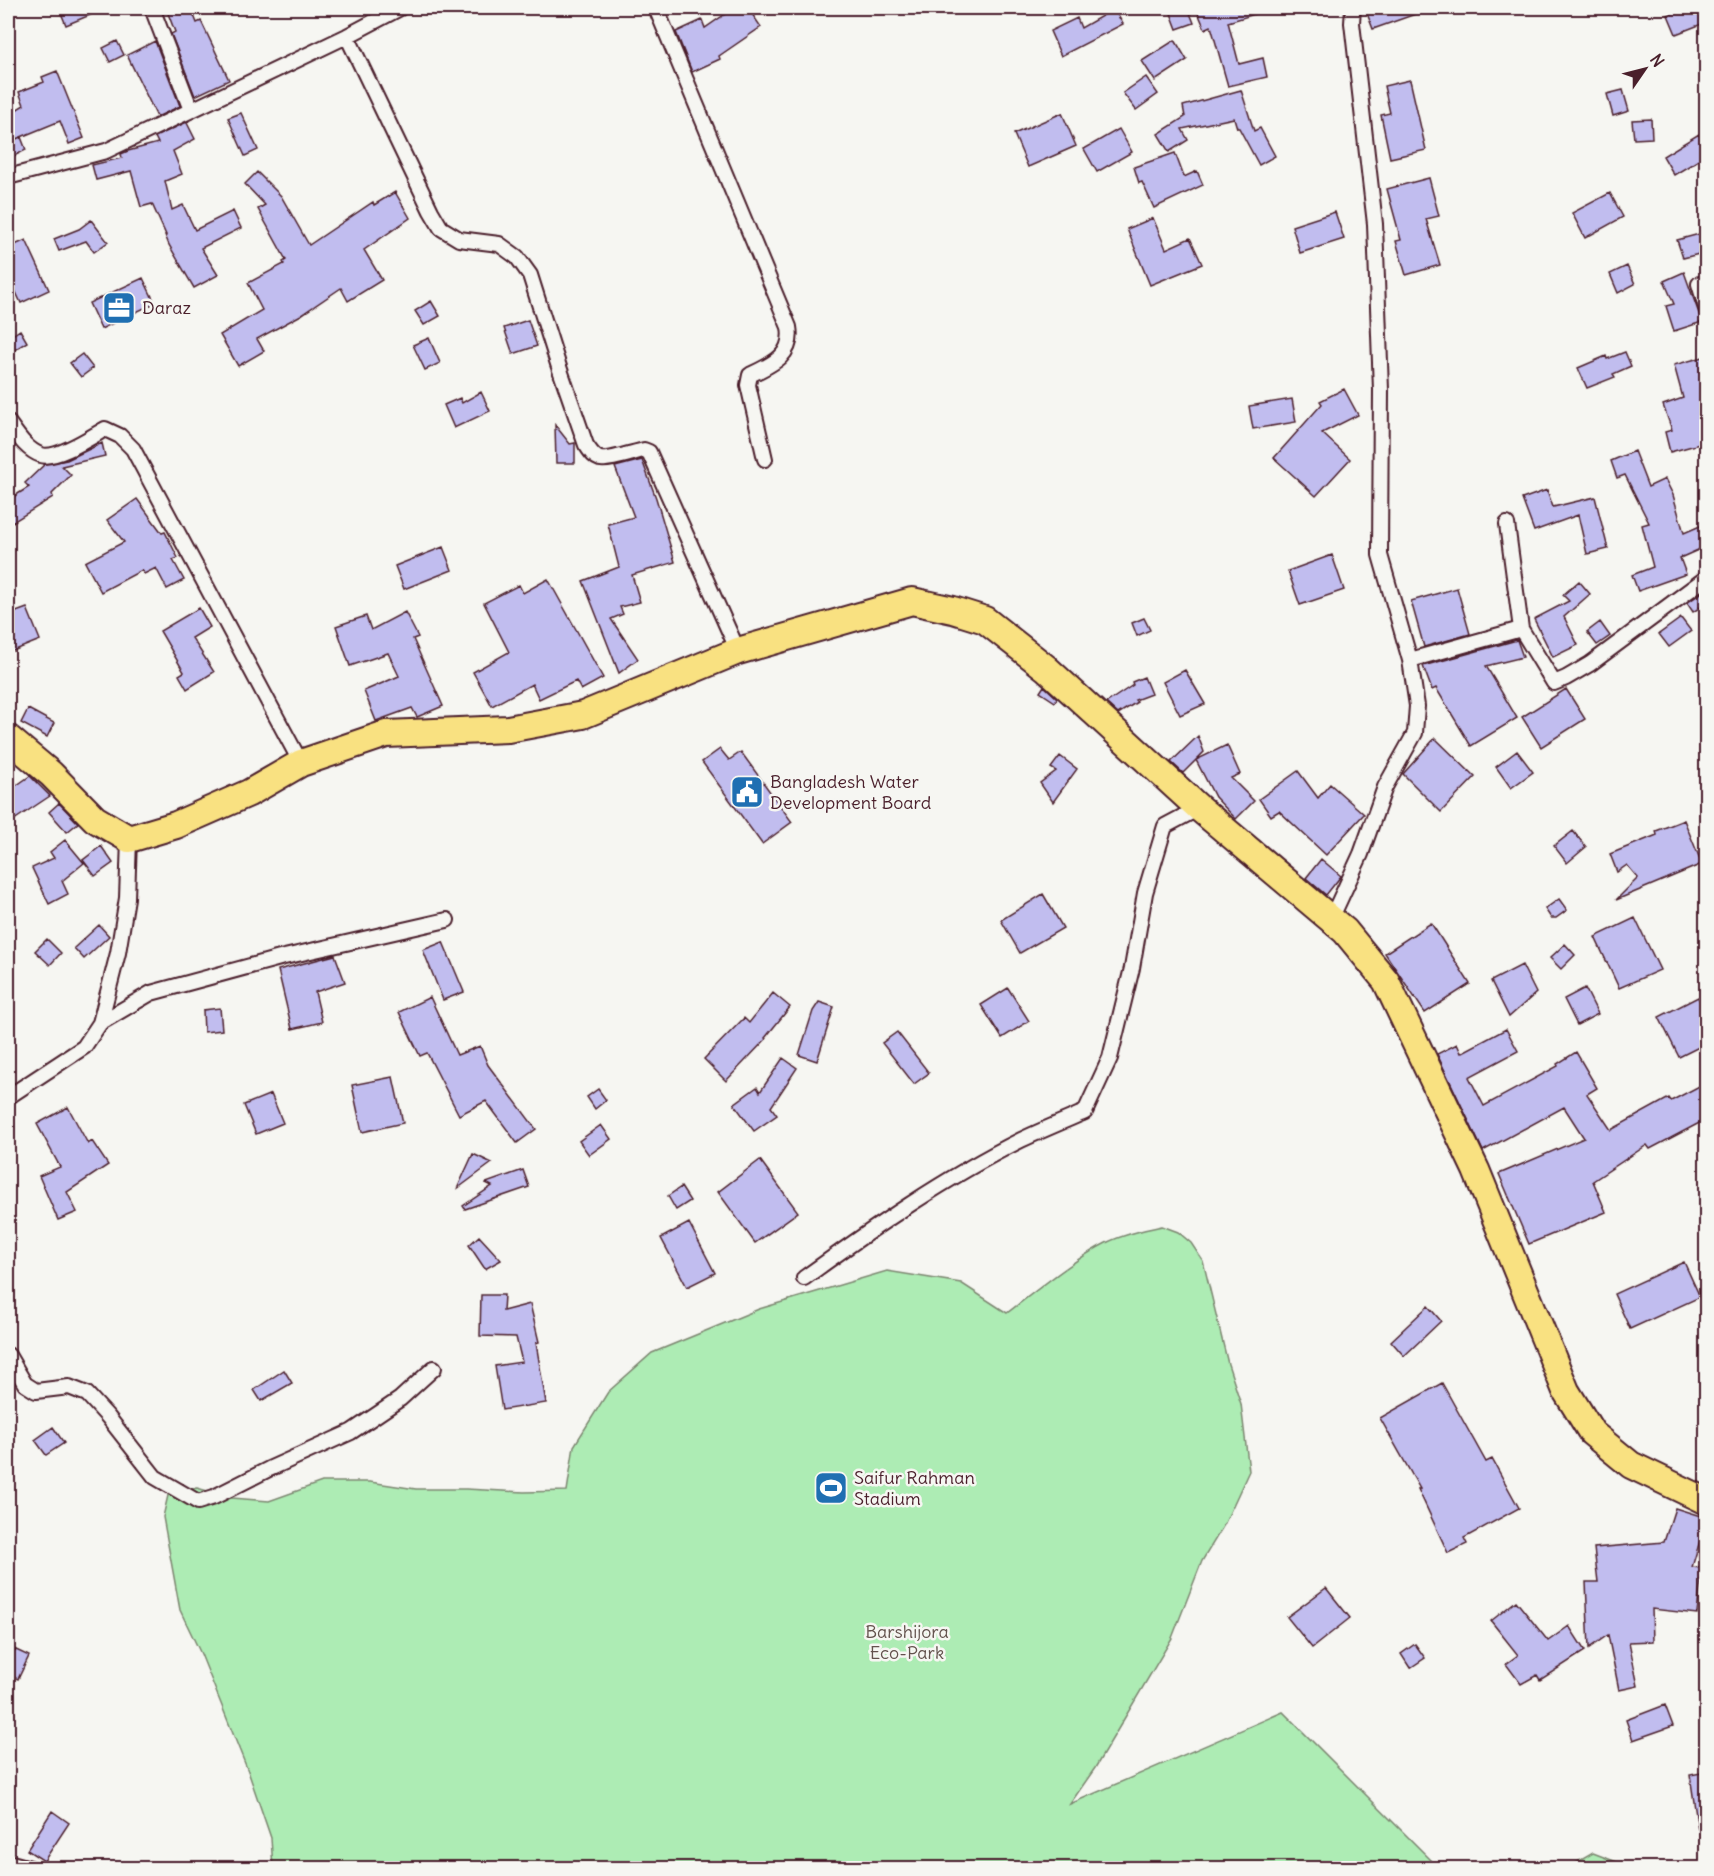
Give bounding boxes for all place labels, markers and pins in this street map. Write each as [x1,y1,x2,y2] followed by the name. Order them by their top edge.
[101,290,137,326] office icon: Daraz
[142,296,191,319] place label: Daraz
[770,770,932,814] place label: Bangladesh Water Development Board
[729,774,765,810] public building icon: Bangladesh Water Development Board
[854,1466,975,1510] place label: Saifur Rahman Stadium
[813,1470,849,1506] sports icon: Saifur Rahman Stadium

